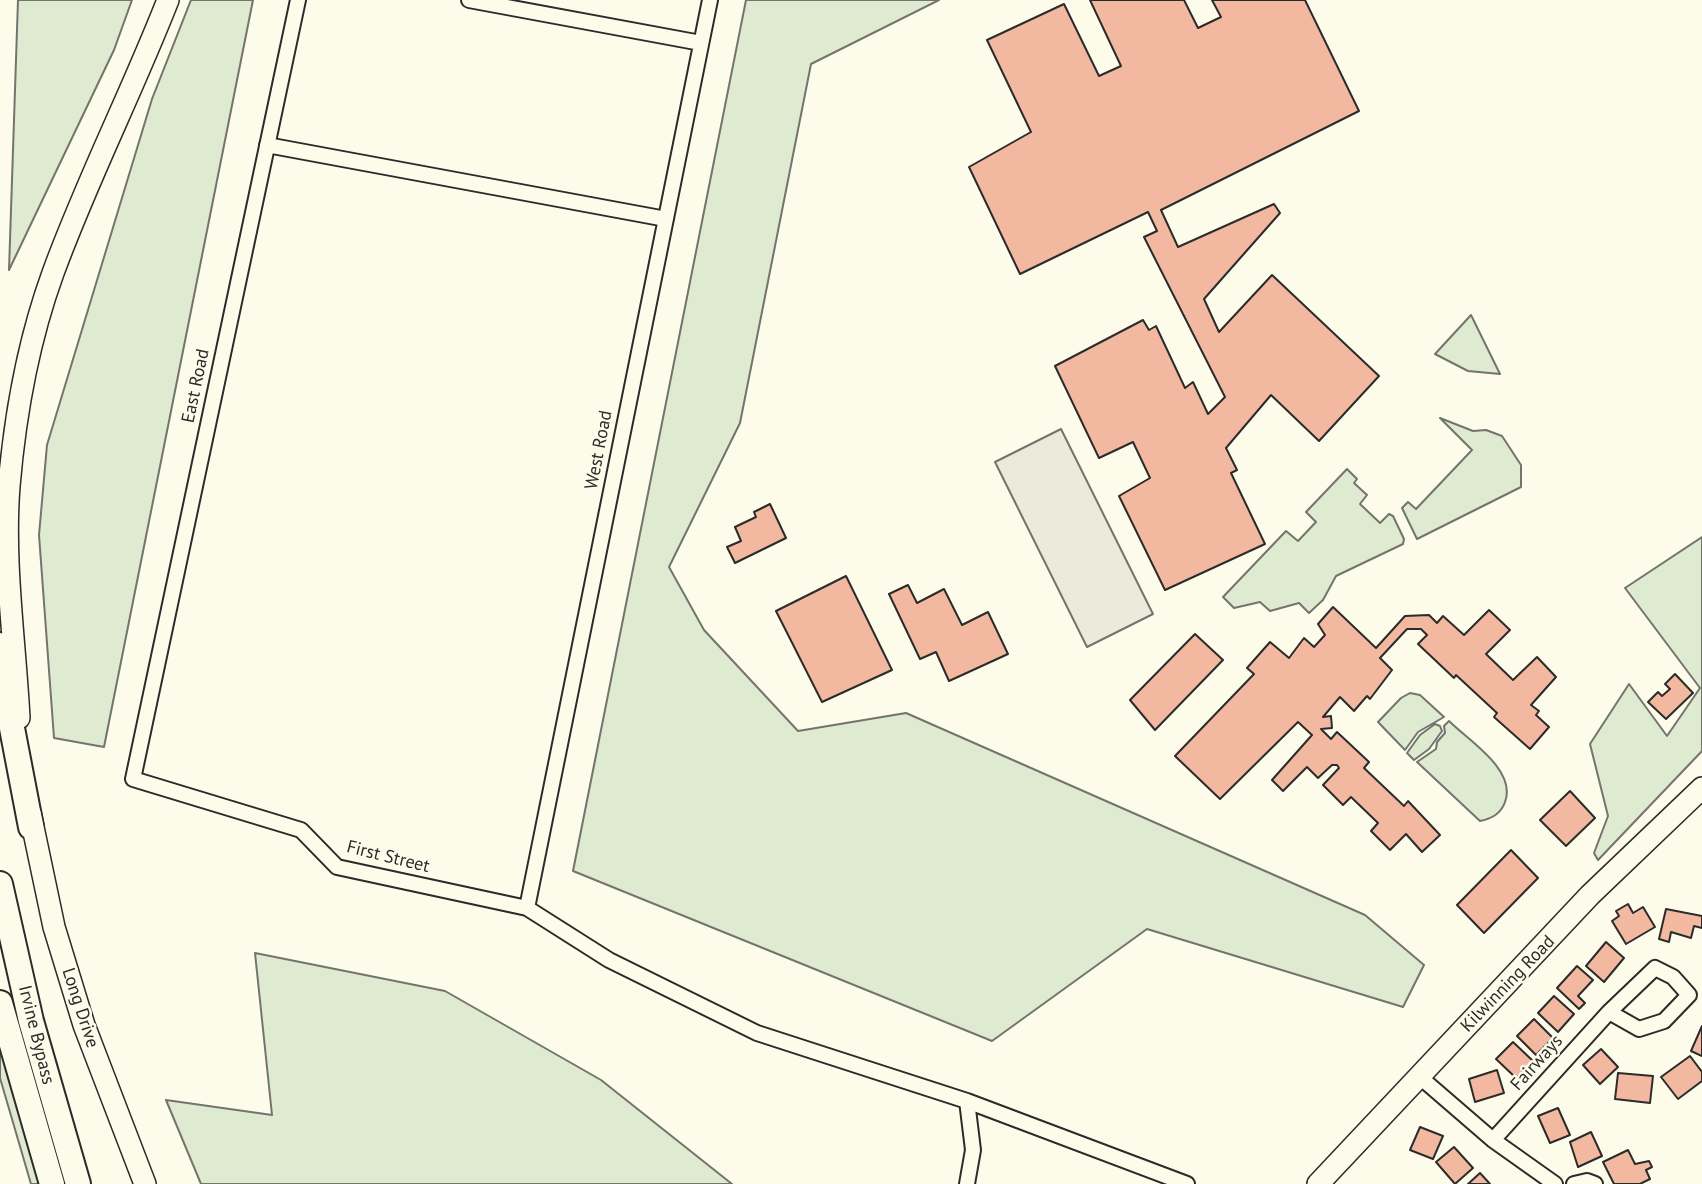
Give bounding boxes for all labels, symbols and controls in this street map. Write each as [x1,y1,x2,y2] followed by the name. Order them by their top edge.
[178,347,214,425] street label: East Road
[581,409,617,491] street label: West Road
[344,836,432,878] street label: First Street
[1456,931,1560,1037] street label: Kilwinning Road
[57,965,103,1051] street label: Long Drive
[13,983,59,1087] street label: Irvine Bypass
[1506,1031,1568,1095] street label: Fairways

